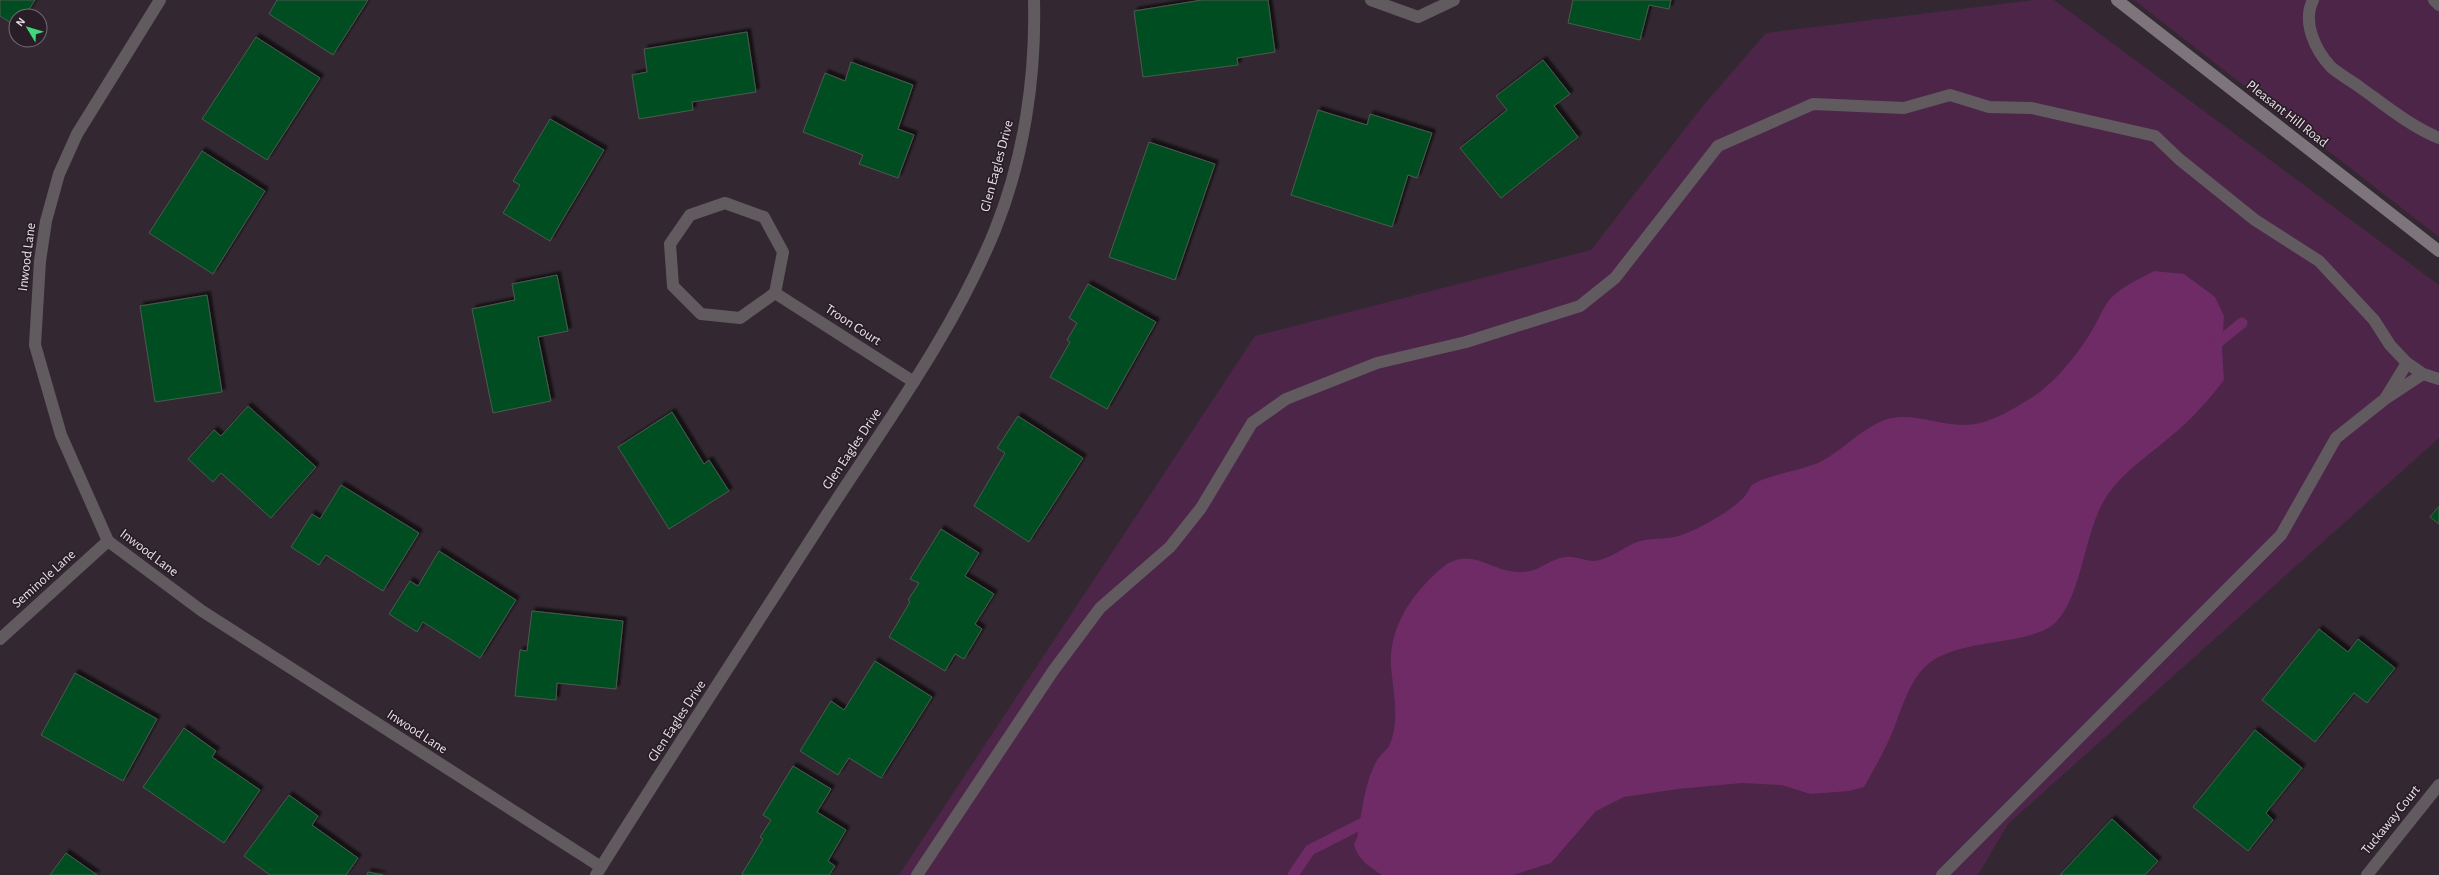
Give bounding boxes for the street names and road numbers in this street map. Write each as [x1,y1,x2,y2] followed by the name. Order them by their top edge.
[2244,78,2330,150] street label: Pleasant Hill Road
[978,119,1016,213] street label: Glen Eagles Drive
[16,222,38,292] street label: Inwood Lane
[823,302,884,348] street label: Troon Court
[820,406,884,492] street label: Glen Eagles Drive
[117,527,181,579] street label: Inwood Lane
[10,547,78,611] street label: Seminole Lane
[646,678,708,764] street label: Glen Eagles Drive
[384,707,450,757] street label: Inwood Lane
[2359,782,2423,857] street label: Tuckaway Court

